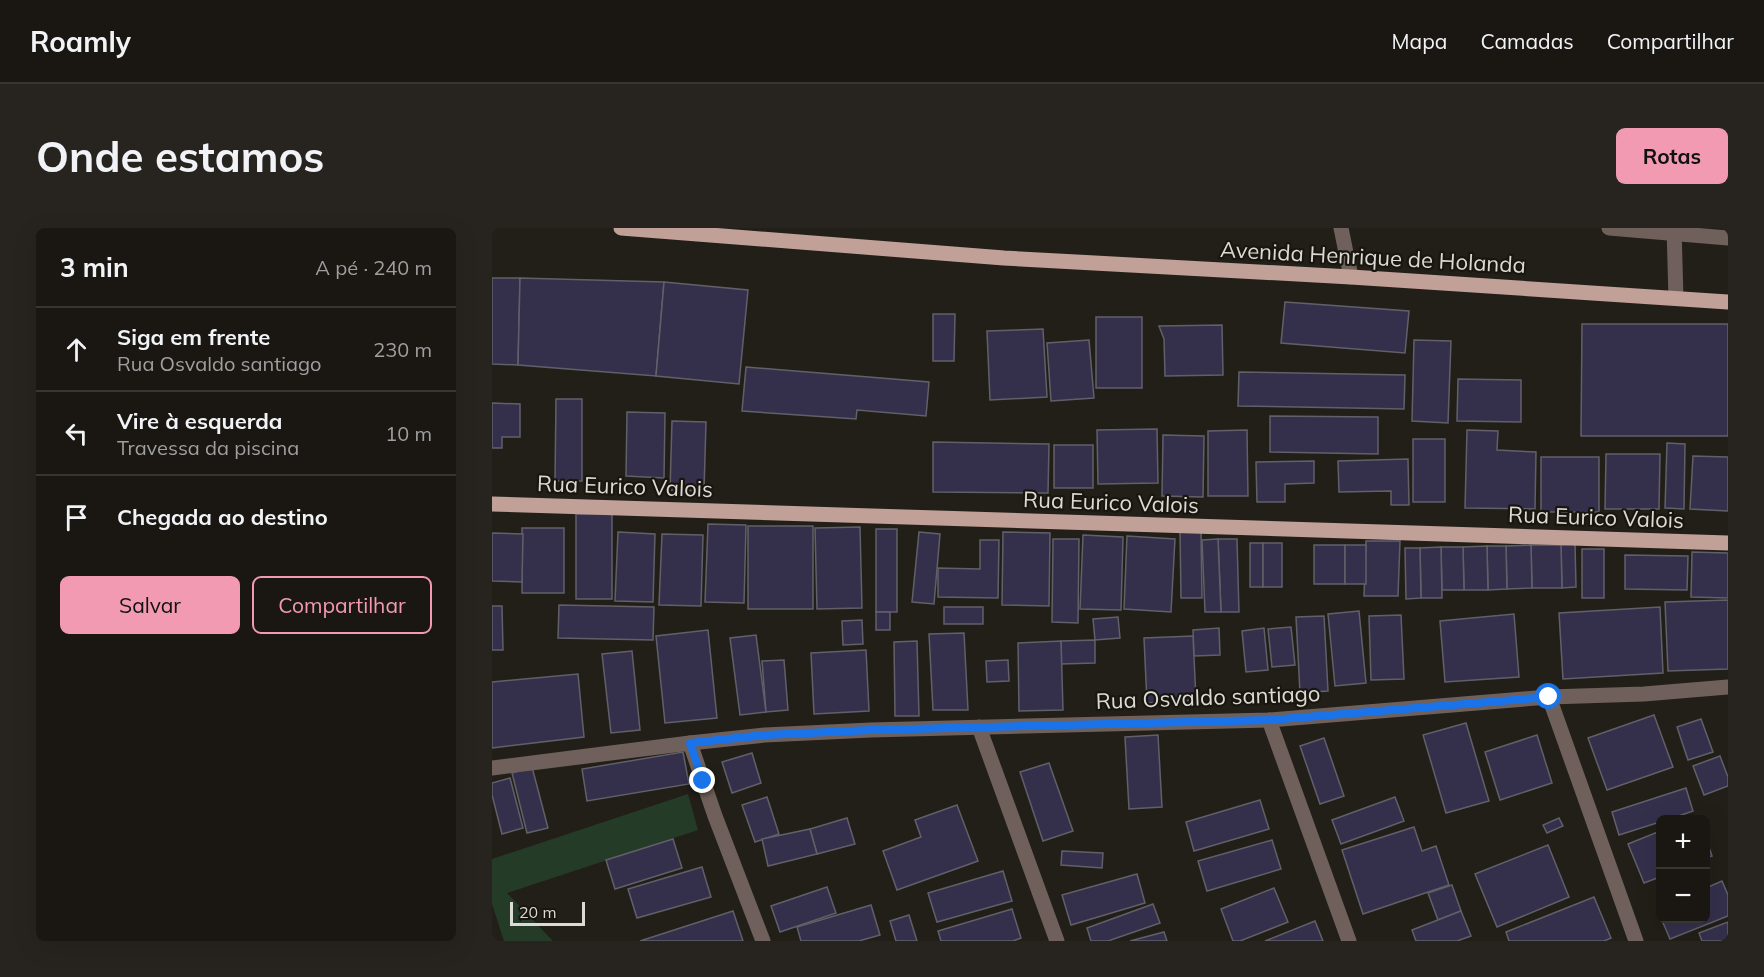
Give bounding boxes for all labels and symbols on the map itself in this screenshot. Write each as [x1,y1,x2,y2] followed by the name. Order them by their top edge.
[1220,235,1526,279] street label: Avenida Henrique de Holanda
[537,469,713,503] street label: Rua Eurico Valois
[1023,485,1199,519] street label: Rua Eurico Valois
[1508,500,1684,534] street label: Rua Eurico Valois
[1095,679,1321,715] street label: Rua Osvaldo santiago
[1535,683,1561,709] route start
[689,767,715,793] route end
[510,899,585,926] scale bar

